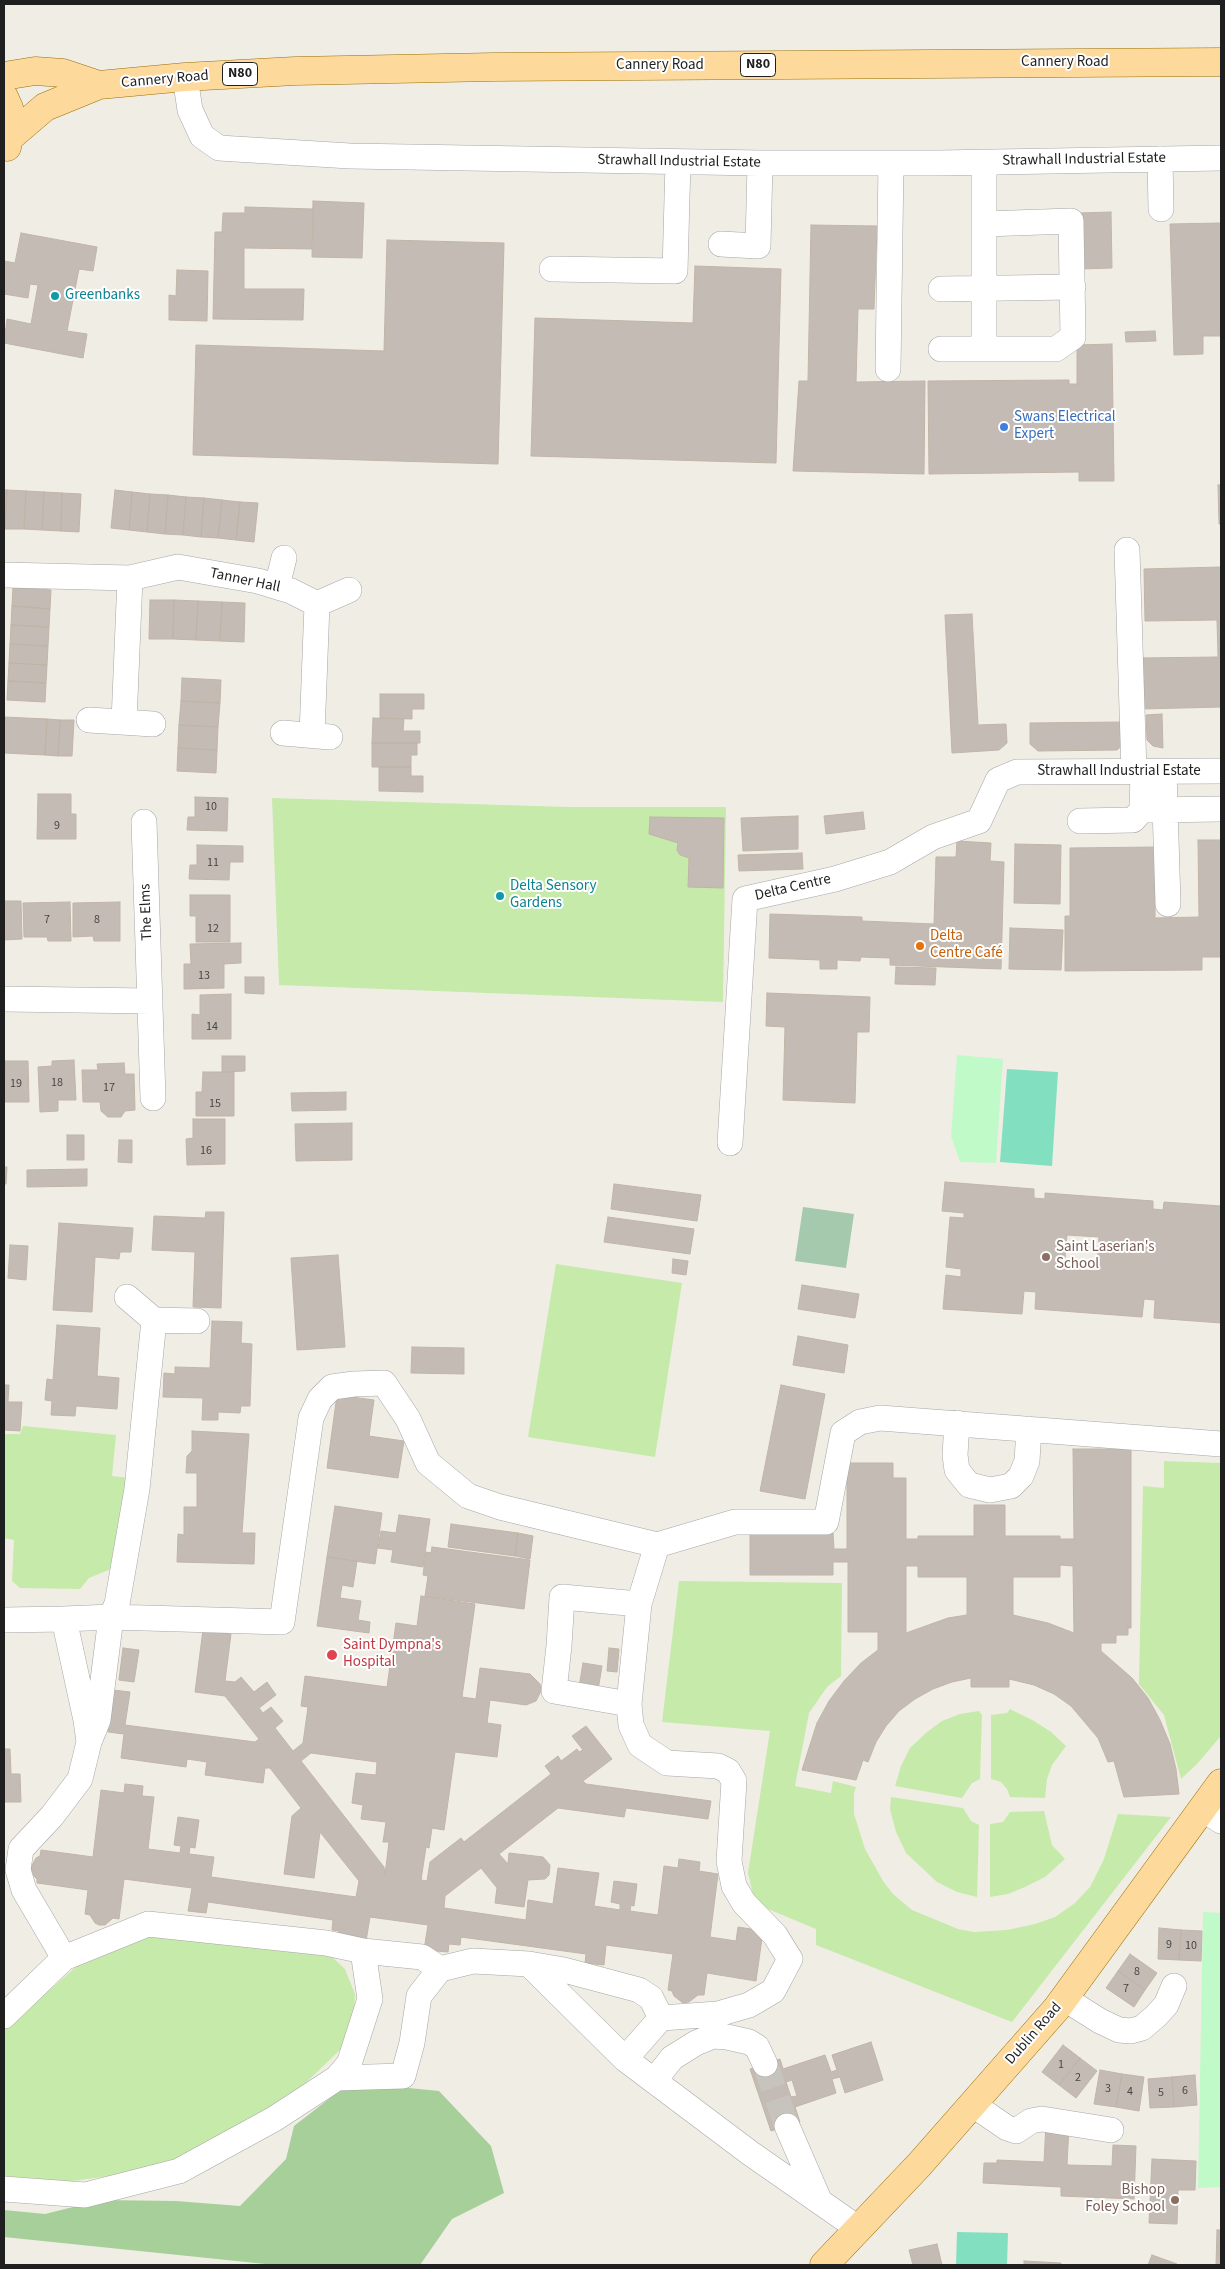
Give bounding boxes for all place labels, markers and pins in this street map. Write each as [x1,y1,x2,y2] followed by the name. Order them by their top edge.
[65,287,140,305] place label: Greenbanks
[49,290,61,302] marker: Greenbanks
[1014,409,1116,444] place label: Swans Electrical Expert
[998,421,1010,433] marker: Swans Electrical Expert
[510,878,596,913] place label: Delta Sensory Gardens
[494,890,506,902] marker: Delta Sensory Gardens
[930,928,1003,963] place label: Delta Centre Café
[914,940,926,952] marker: Delta Centre Café
[1056,1239,1154,1274] place label: Saint Laserian's School
[1040,1251,1052,1263] marker: Saint Laserian's School
[343,1637,441,1672] place label: Saint Dympna's Hospital
[325,1648,339,1662] marker: Saint Dympna's Hospital
[1085,2182,1165,2217] place label: Bishop Foley School
[1169,2194,1181,2206] marker: Bishop Foley School

